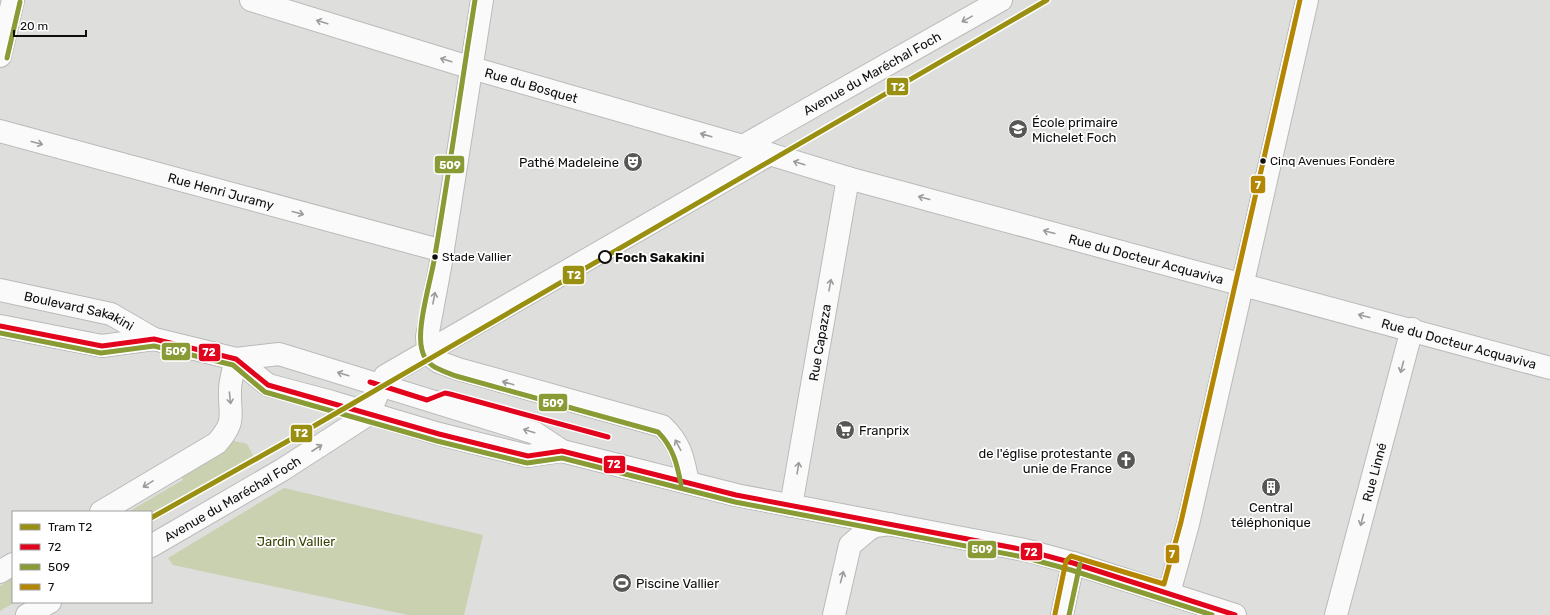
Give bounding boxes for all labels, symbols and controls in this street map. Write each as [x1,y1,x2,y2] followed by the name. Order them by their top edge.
[14,12,86,38] scale bar
[961,16,973,24] one-way arrow
[316,18,329,25] one-way arrow
[20,19,48,33] text: 20 m
[800,28,943,118] street label: Avenue du Maréchal Foch
[440,56,453,63] one-way arrow
[483,65,580,106] street label: Rue du Bosquet
[886,77,909,96] line badge: T2
[891,81,905,94] text: T2
[1032,115,1118,145] place label: École primaire Michelet Foch
[1007,118,1029,140] school or university icon: École primaire Michelet Foch
[699,131,712,138] one-way arrow
[31,139,44,147] one-way arrow
[622,151,644,173] theatre icon: Pathé Madeleine
[1270,154,1395,168] place label: Cinq Avenues Fondère
[434,155,465,174] line badge: 509
[519,155,619,170] place label: Pathé Madeleine
[1258,156,1268,166] marker: Cinq Avenues Fondère
[439,159,461,172] text: 509
[792,159,805,166] one-way arrow
[166,169,276,212] street label: Rue Henri Juramy
[1250,175,1266,194] line badge: 7
[1255,179,1262,192] text: 7
[917,194,930,201] one-way arrow
[291,210,304,217] one-way arrow
[1043,228,1056,235] one-way arrow
[1067,231,1225,287] street label: Rue du Docteur Acquaviva
[442,250,512,264] place label: Stade Vallier
[598,250,612,264] marker: Foch Sakakini
[615,250,705,265] place label: Foch Sakakini
[430,252,440,262] marker: Stade Vallier
[562,265,585,285] line badge: T2
[567,269,581,282] text: T2
[826,279,834,292] one-way arrow
[23,288,137,333] street label: Boulevard Sakakini
[431,292,439,305] one-way arrow
[805,303,833,382] street label: Rue Capazza
[1358,312,1371,320] one-way arrow
[1380,315,1538,371] street label: Rue du Docteur Acquaviva
[161,342,191,361] line badge: 509
[198,343,221,362] line badge: 72
[165,345,187,358] text: 509
[202,346,216,359] text: 72
[1398,360,1405,373] one-way arrow
[337,370,350,377] one-way arrow
[501,379,514,386] one-way arrow
[227,391,234,404] one-way arrow
[538,393,568,412] line badge: 509
[542,397,564,410] text: 509
[834,419,856,441] supermarket icon: Franprix
[859,423,909,438] place label: Franprix
[290,424,313,443] line badge: T2
[294,427,308,440] text: T2
[523,427,536,434] one-way arrow
[674,440,681,452] one-way arrow
[1359,441,1389,503] street label: Rue Linné
[311,444,322,452] one-way arrow
[978,446,1112,476] place label: de l'église protestante unie de France
[1115,449,1137,471] church icon: de l'église protestante unie de France
[161,453,303,544] street label: Avenue du Maréchal Foch
[603,455,626,474] line badge: 72
[607,458,621,471] text: 72
[794,462,802,475] one-way arrow
[1260,476,1282,498] building icon: Central téléphonique
[143,480,154,488] one-way arrow
[1231,500,1311,530] place label: Central téléphonique
[12,511,152,603] legend
[1357,513,1365,526] one-way arrow
[48,520,92,534] text: Tram T2
[257,534,335,549] park label: Jardin Vallier
[48,540,61,554] text: 72
[967,540,997,559] line badge: 509
[1020,542,1043,561] line badge: 72
[971,543,993,556] text: 509
[1165,544,1180,564] line badge: 7
[1024,546,1038,559] text: 72
[1169,548,1176,561] text: 7
[48,560,70,574] text: 509
[839,571,846,584] one-way arrow
[611,572,633,594] sports icon: Piscine Vallier
[636,576,719,591] place label: Piscine Vallier
[48,580,54,594] text: 7

